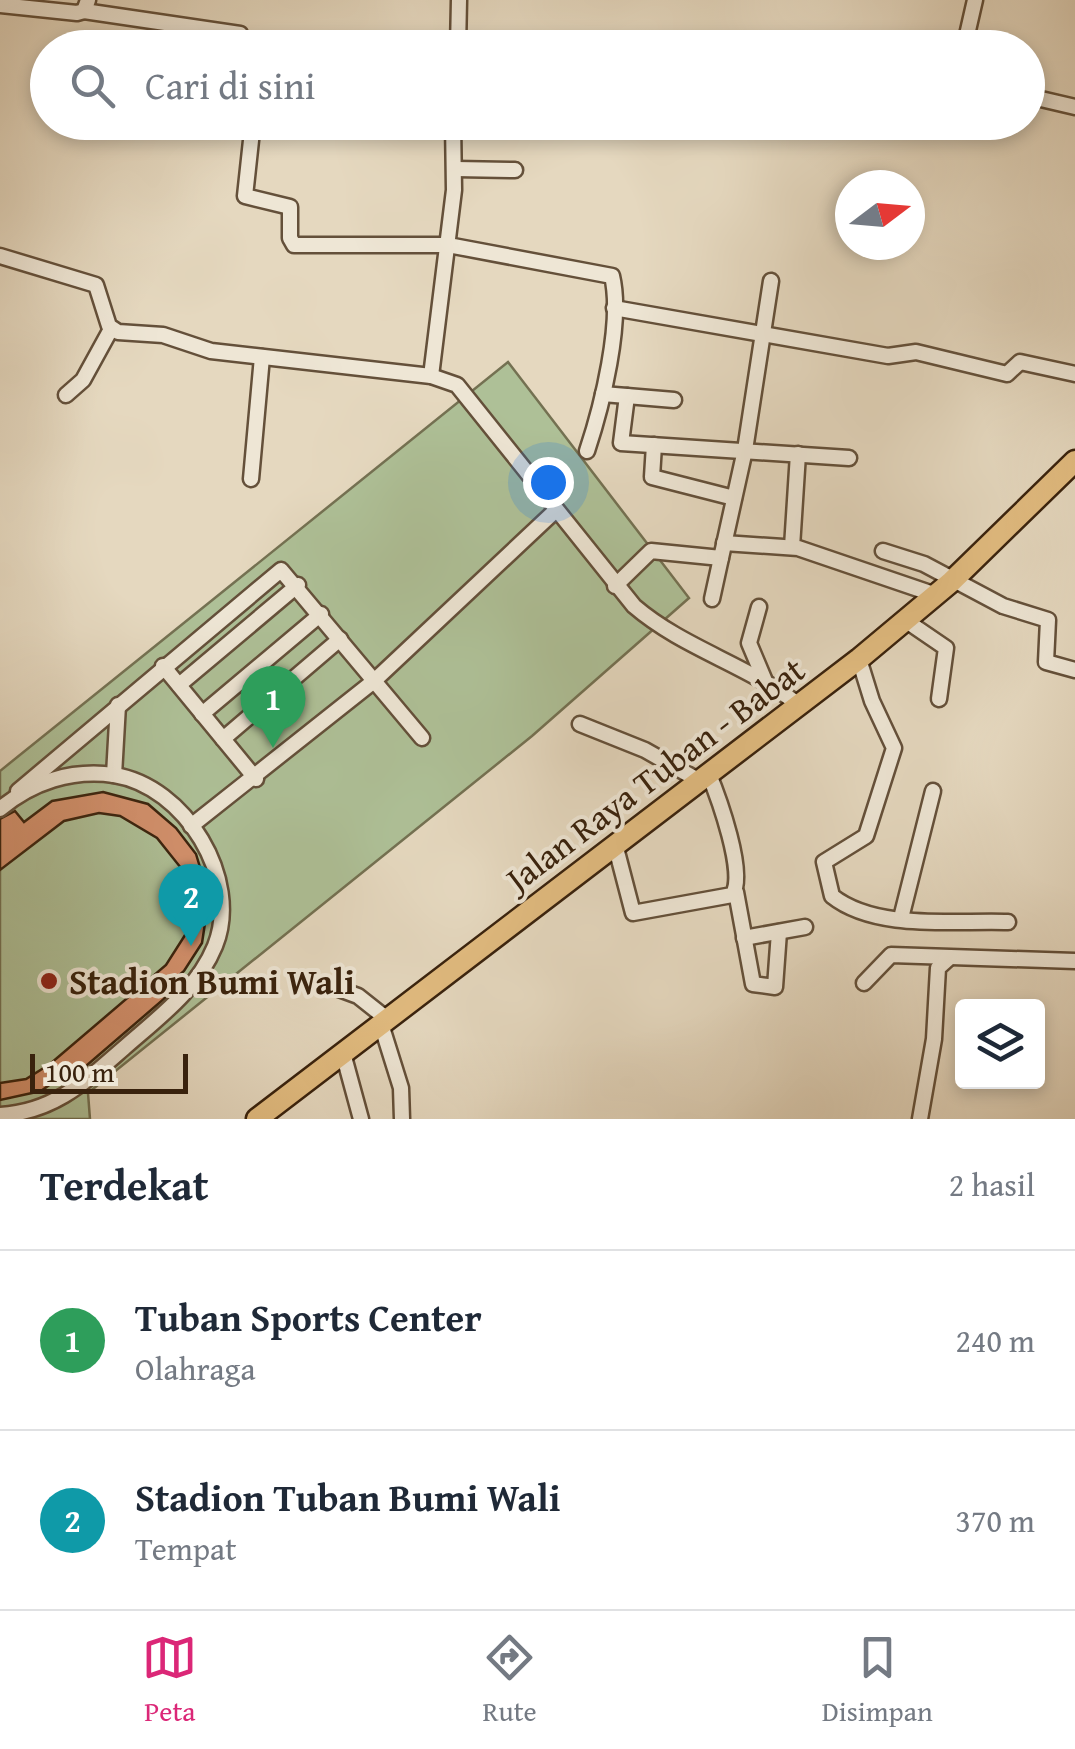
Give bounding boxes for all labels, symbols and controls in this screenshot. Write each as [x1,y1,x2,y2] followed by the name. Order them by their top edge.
[30,30,1045,140] search box
[145,57,315,113] text: Cari di sini
[65,58,120,113] icon: search
[835,170,925,260] north arrow
[523,457,574,508] your location
[492,644,815,906] street label: Jalan Raya Tuban - Babat
[240,666,306,748] pin: 1
[158,864,224,946] pin: 2
[69,956,355,1007] place label: Stadion Bumi Wali
[38,970,60,992] marker: Stadion Bumi Wali
[955,999,1045,1089] map controls
[955,999,1045,1089] button: layers
[30,1049,188,1094] scale bar
[45,1051,114,1092] text: 100 m
[40,1154,209,1215] text: Terdekat
[949,1161,1035,1208] text: 2 hasil
[135,1289,482,1345] text: Tuban Sports Center
[64,1317,81,1364] text: 1
[956,1317,1035,1364] text: 240 m
[135,1345,256,1392] text: Olahraga
[135,1469,561,1525] text: Stadion Tuban Bumi Wali
[64,1497,81,1544] text: 2
[956,1497,1035,1544] text: 370 m
[135,1525,237,1572] text: Tempat
[142,1630,197,1731] tab: Peta
[482,1630,537,1731] tab: Rute
[822,1630,933,1731] tab: Disimpan

